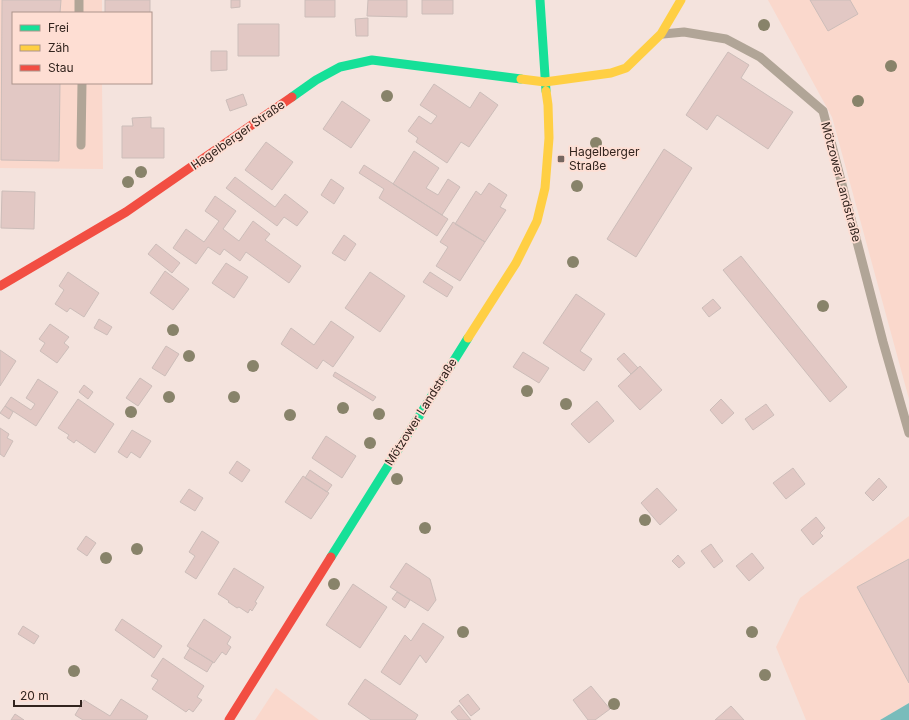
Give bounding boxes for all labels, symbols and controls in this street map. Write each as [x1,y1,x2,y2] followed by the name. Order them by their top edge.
[12,12,152,84] legend
[48,20,69,35] text: Frei
[48,40,69,55] text: Zäh
[48,60,74,75] text: Stau
[188,97,288,173] street label: Hagelberger Straße
[818,120,865,244] street label: Mötzower Landstraße
[569,144,640,173] place label: Hagelberger Straße
[556,154,566,164] marker: Hagelberger Straße
[381,355,460,468] street label: Mötzower Landstraße
[14,682,81,708] scale bar
[20,688,49,703] text: 20 m

